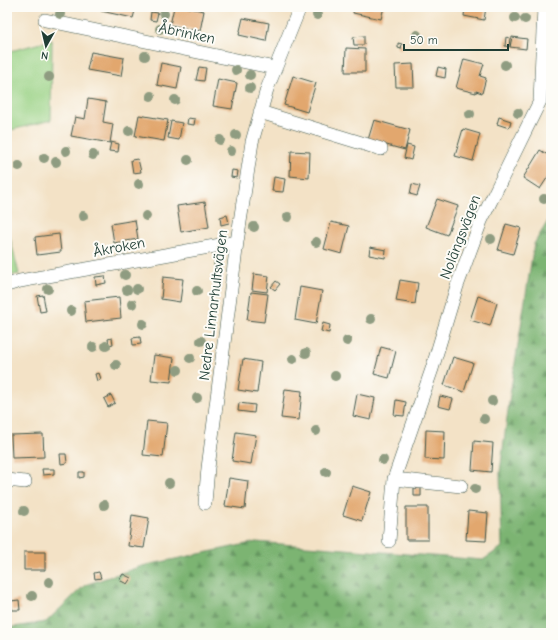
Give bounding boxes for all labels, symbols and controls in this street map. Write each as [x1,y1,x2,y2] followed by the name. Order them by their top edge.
[157,17,217,48] street label: Åbrinken
[26,26,66,66] north arrow
[404,26,508,52] scale bar
[410,33,438,47] text: 50 m
[40,48,49,62] text: N
[436,192,484,282] street label: Nolängsvägen
[195,229,231,381] street label: Nedre Linnarhultsvägen
[91,232,146,261] street label: Åkroken

